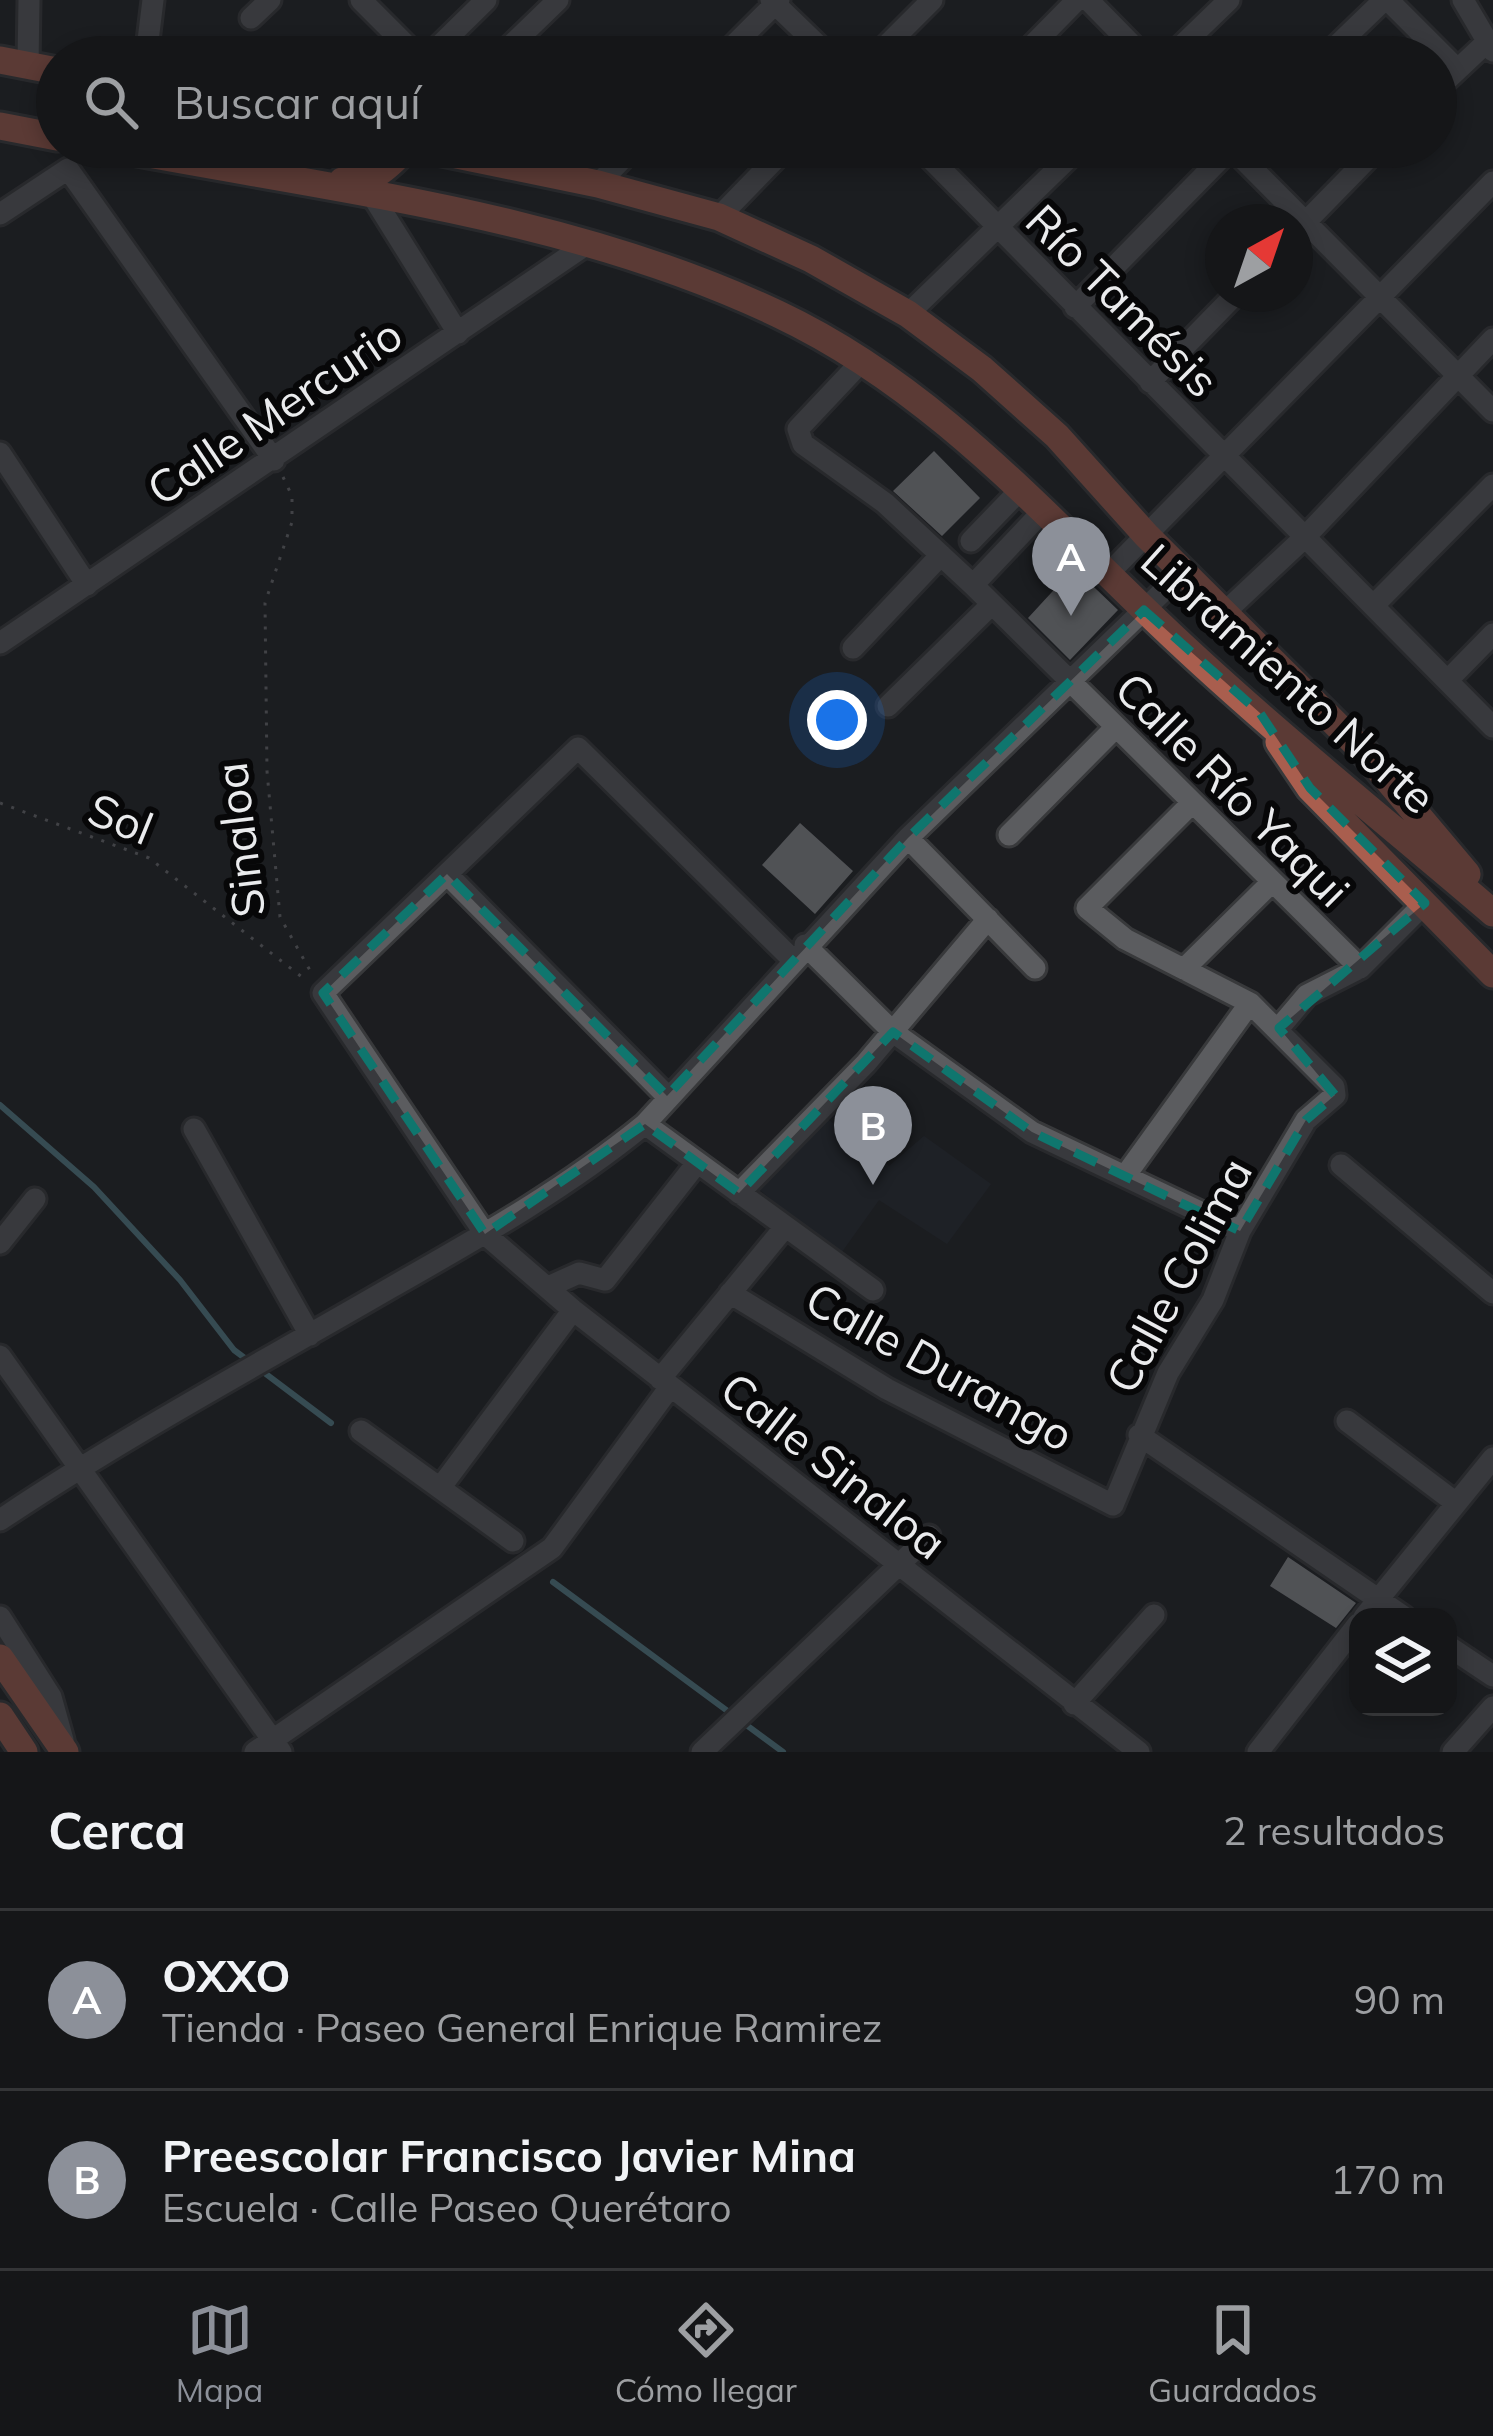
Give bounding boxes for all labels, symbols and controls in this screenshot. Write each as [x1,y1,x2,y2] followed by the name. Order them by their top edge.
[36,36,1457,168] search box
[78,69,144,135] icon: search
[174,74,421,130] text: Buscar aquí
[1015,192,1231,408] street label: Río Tamésis
[1205,204,1313,312] north arrow
[136,305,412,517] street label: Calle Mercurio
[1032,517,1110,616] pin: A
[1130,531,1448,825] street label: Libramiento Norte
[1104,660,1362,918] street label: Calle Río Yaqui
[807,690,867,750] your location
[202,759,276,921] street label: Sinaloa
[81,780,161,856] street label: Sol
[834,1086,912,1185] pin: B
[1093,1148,1263,1402] street label: Calle Colima
[797,1270,1083,1462] street label: Calle Durango
[710,1360,958,1570] street label: Calle Sinaloa
[1349,1608,1457,1716] map controls
[1349,1608,1457,1716] button: layers
[48,1798,186,1862] text: Cerca
[1223,1806,1445,1855] text: 2 resultados
[162,1947,291,2003] text: OXXO
[72,1975,102,2024] text: A
[1354,1975,1445,2024] text: 90 m
[162,2003,882,2052] text: Tienda · Paseo General Enrique Ramirez
[162,2127,856,2183] text: Preescolar Francisco Javier Mina
[74,2155,100,2204] text: B
[1330,2155,1445,2204] text: 170 m
[162,2183,731,2232] text: Escuela · Calle Paseo Querétaro
[176,2297,263,2410] tab: Mapa
[615,2297,797,2410] tab: Cómo llegar
[1148,2297,1317,2410] tab: Guardados

